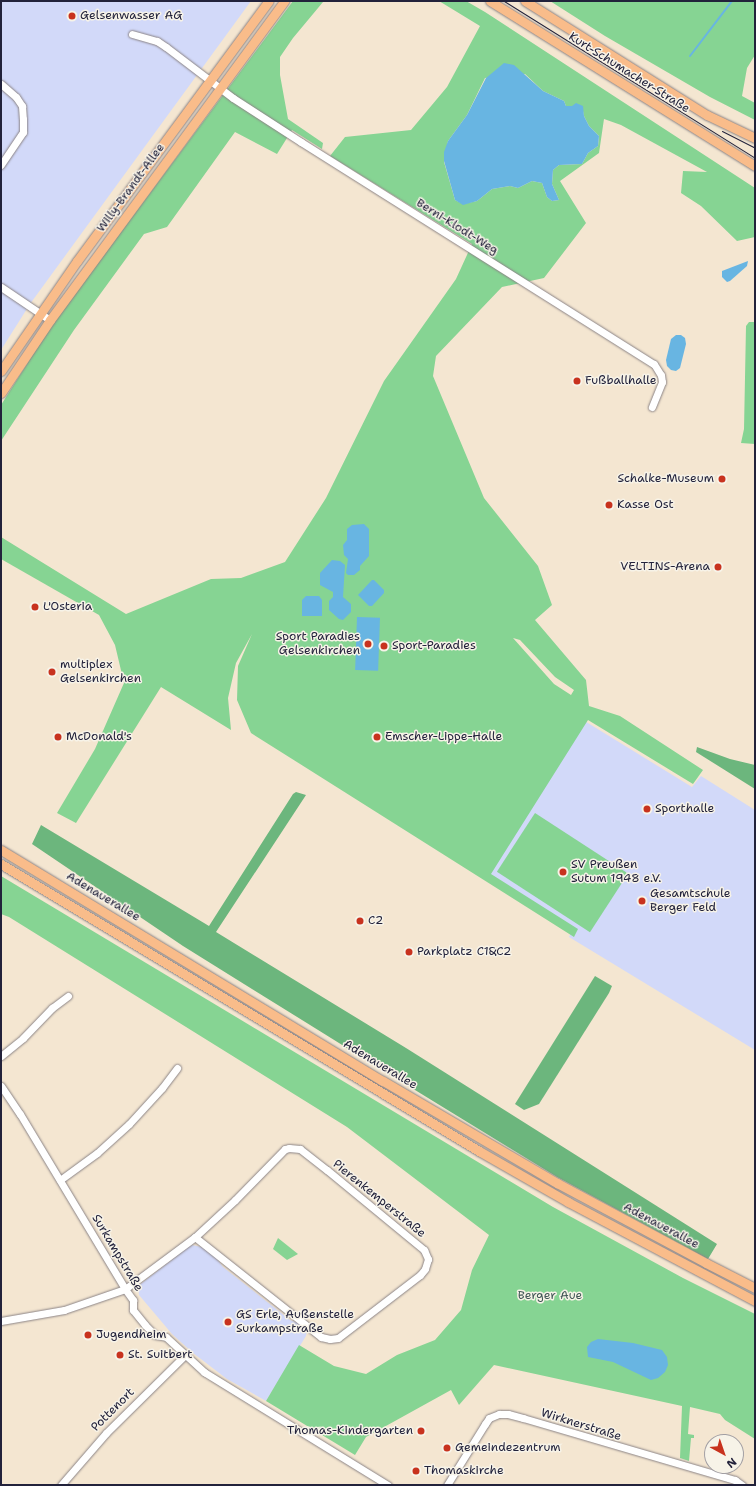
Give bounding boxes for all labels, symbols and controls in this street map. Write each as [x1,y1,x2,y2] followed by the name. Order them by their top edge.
[80,9,182,23] place label: Gelsenwasser AG
[67,11,77,21] marker: Gelsenwasser AG
[566,30,692,116] street label: Kurt-Schumacher-Straße
[94,141,168,235] street label: Willy-Brandt-Allee
[413,196,501,258] street label: Berni-Klodt-Weg
[585,374,657,388] place label: Fußballhalle
[572,376,582,386] marker: Fußballhalle
[618,472,714,486] place label: Schalke-Museum
[717,474,727,484] marker: Schalke-Museum
[617,498,674,512] place label: Kasse Ost
[604,500,614,510] marker: Kasse Ost
[620,560,710,574] place label: VELTINS-Arena
[713,562,723,572] marker: VELTINS-Arena
[43,600,92,614] place label: L'Osteria
[30,602,40,612] marker: L'Osteria
[276,630,360,658] place label: Sport Paradies Gelsenkirchen
[363,639,373,649] marker: Sport Paradies Gelsenkirchen
[392,639,476,653] place label: Sport-Paradies
[379,641,389,651] marker: Sport-Paradies
[60,658,141,686] place label: multiplex Gelsenkirchen
[47,667,57,677] marker: multiplex Gelsenkirchen
[66,730,132,744] place label: McDonald's
[385,730,502,744] place label: Emscher-Lippe-Halle
[53,732,63,742] marker: McDonald's
[372,732,382,742] marker: Emscher-Lippe-Halle
[655,802,714,816] place label: Sporthalle
[642,804,652,814] marker: Sporthalle
[571,858,661,886] place label: SV Preußen Sutum 1948 e.V.
[558,867,568,877] marker: SV Preußen Sutum 1948 e.V.
[63,869,143,925] street label: Adenauerallee
[650,887,731,915] place label: Gesamtschule Berger Feld
[637,896,647,906] marker: Gesamtschule Berger Feld
[368,914,383,928] place label: C2
[355,916,365,926] marker: C2
[417,945,512,959] place label: Parkplatz C1&C2
[404,947,414,957] marker: Parkplatz C1&C2
[340,1037,420,1093] street label: Adenauerallee
[330,1157,428,1241] street label: Pierenkemperstraße
[621,1200,701,1252] street label: Adenauerallee
[88,1212,146,1294] street label: Surkampstraße
[518,1289,582,1303] park label: Berger Aue
[236,1308,354,1336] place label: GS Erle, Außenstelle Surkampstraße
[223,1317,233,1327] marker: GS Erle, Außenstelle Surkampstraße
[96,1328,166,1342] place label: Jugendheim
[83,1330,93,1340] marker: Jugendheim
[128,1348,193,1362] place label: St. Suitbert
[115,1350,125,1360] marker: St. Suitbert
[88,1385,138,1435] street label: Pottenort
[539,1406,623,1444] street label: Wirknerstraße
[287,1424,413,1438] place label: Thomas-Kindergarten
[416,1426,426,1436] marker: Thomas-Kindergarten
[704,1434,744,1474] north arrow
[455,1441,561,1455] place label: Gemeindezentrum
[442,1443,452,1453] marker: Gemeindezentrum
[723,1454,740,1471] text: N
[424,1464,504,1478] place label: Thomaskirche
[411,1466,421,1476] marker: Thomaskirche

